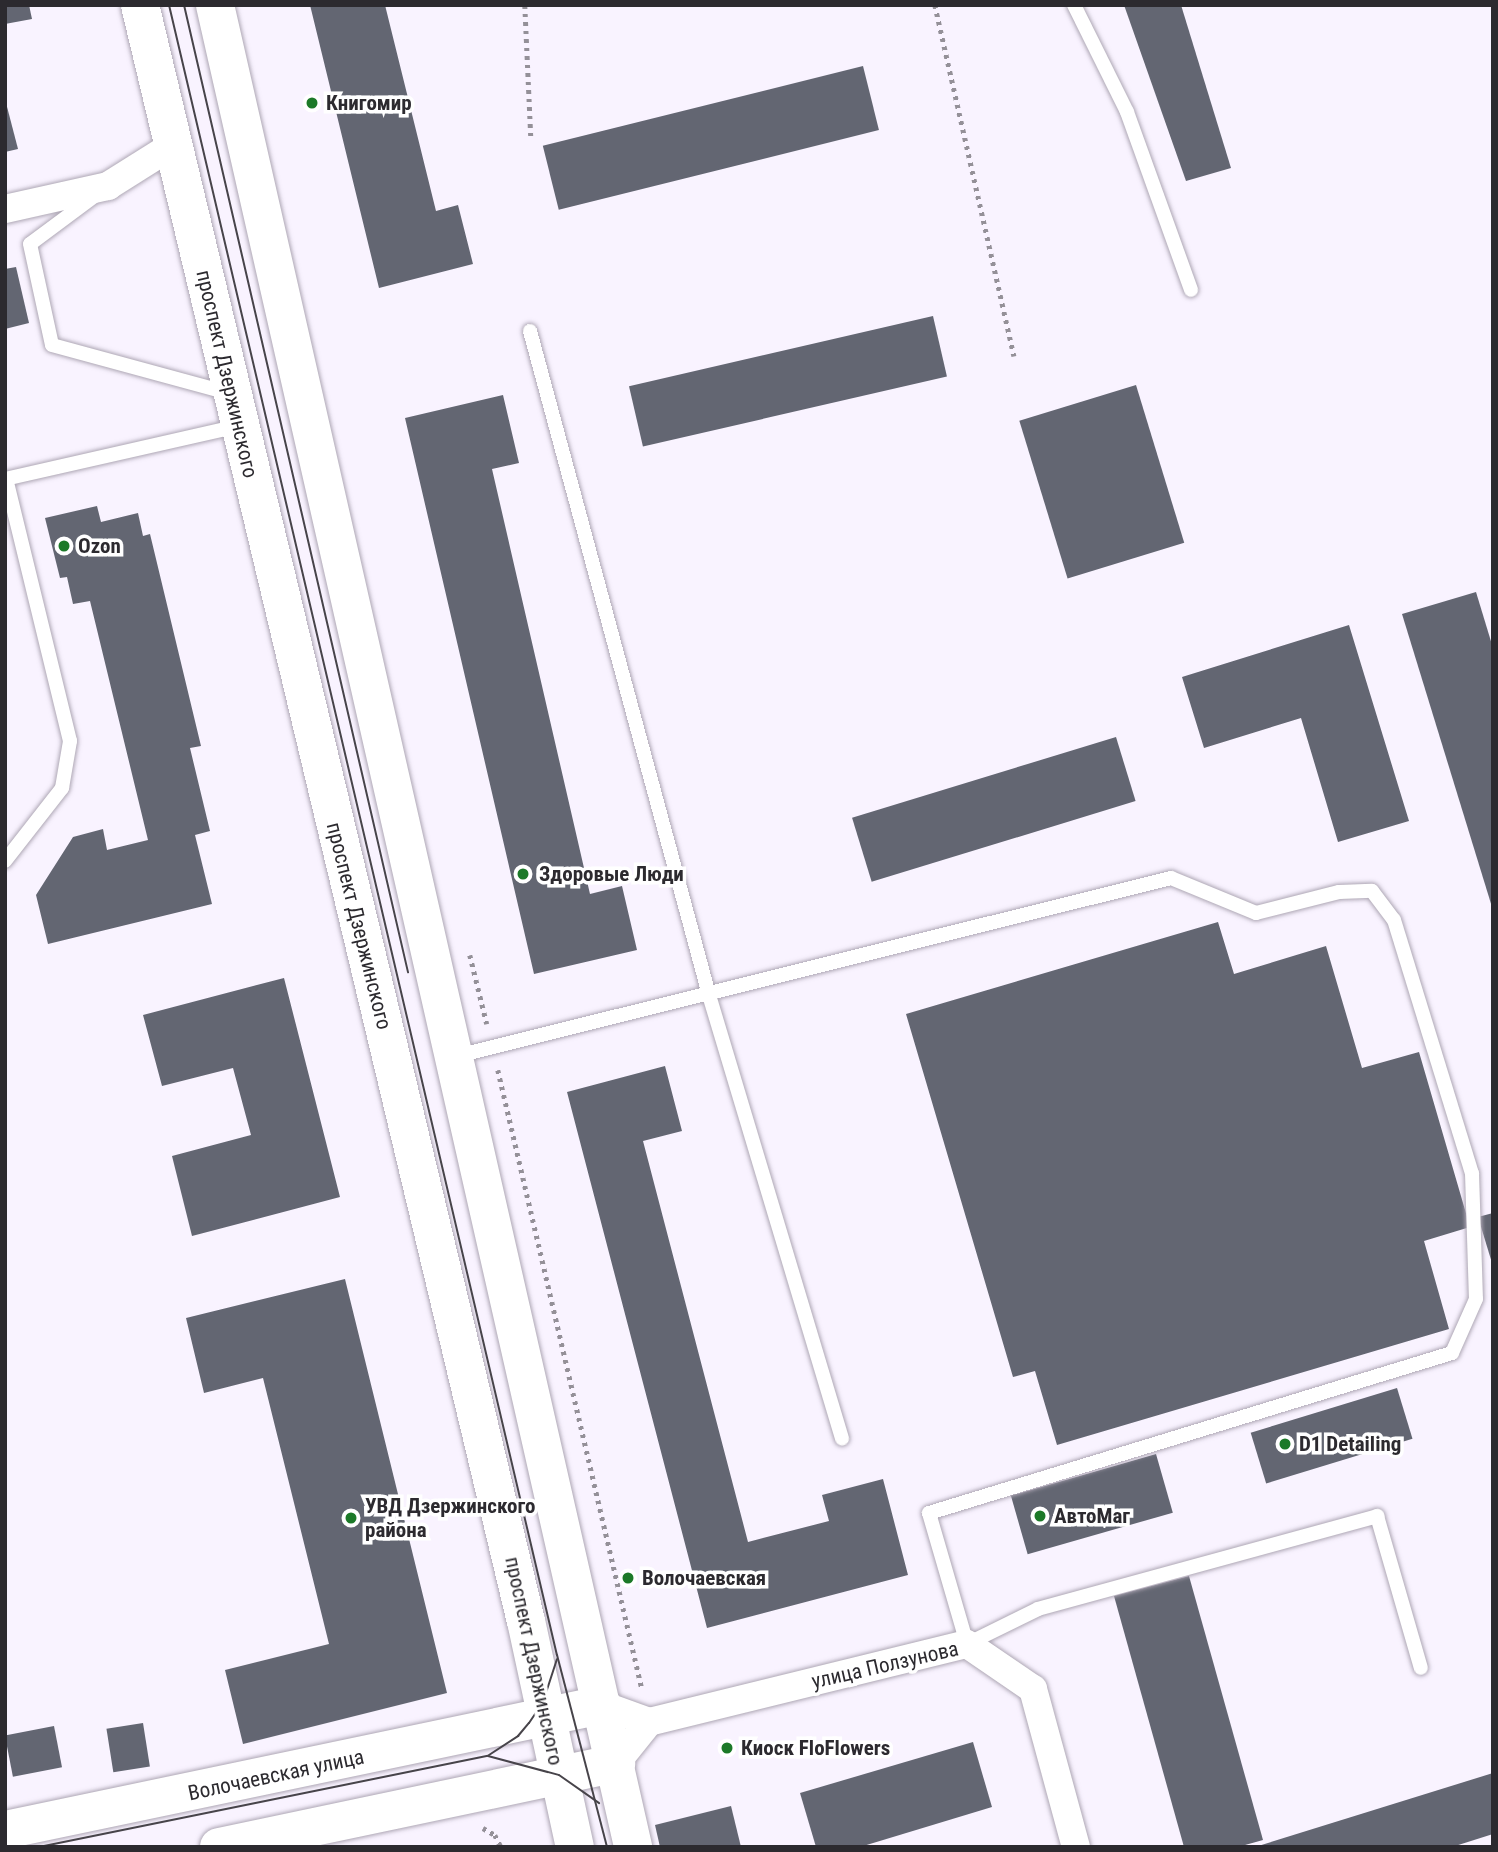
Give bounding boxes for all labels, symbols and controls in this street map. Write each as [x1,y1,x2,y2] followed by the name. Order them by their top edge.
[326,90,412,116] place label: Книгомир
[304,95,320,111] marker: Книгомир
[191,268,263,480] street label: проспект Дзержинского
[78,533,121,559] place label: Ozon
[56,538,72,554] marker: Ozon
[321,820,397,1032] street label: проспект Дзержинского
[539,861,684,887] place label: Здоровые Люди
[513,864,533,884] marker: Здоровые Люди
[1299,1431,1401,1457] place label: D1 Detailing
[1277,1436,1293,1452] marker: D1 Detailing
[365,1493,535,1543] place label: УВД Дзержинского района
[1054,1503,1130,1529] place label: АвтоМаг
[1032,1508,1048,1524] marker: АвтоМаг
[343,1510,359,1526] marker: УВД Дзержинского района
[500,1554,568,1768] street label: проспект Дзержинского
[642,1565,766,1591] place label: Волочаевская
[620,1570,636,1586] marker: Волочаевская
[809,1636,961,1694] street label: улица Ползунова
[741,1735,890,1761] place label: Киоск FloFlowers
[719,1740,735,1756] marker: Киоск FloFlowers
[186,1744,366,1806] street label: Волочаевская улица

